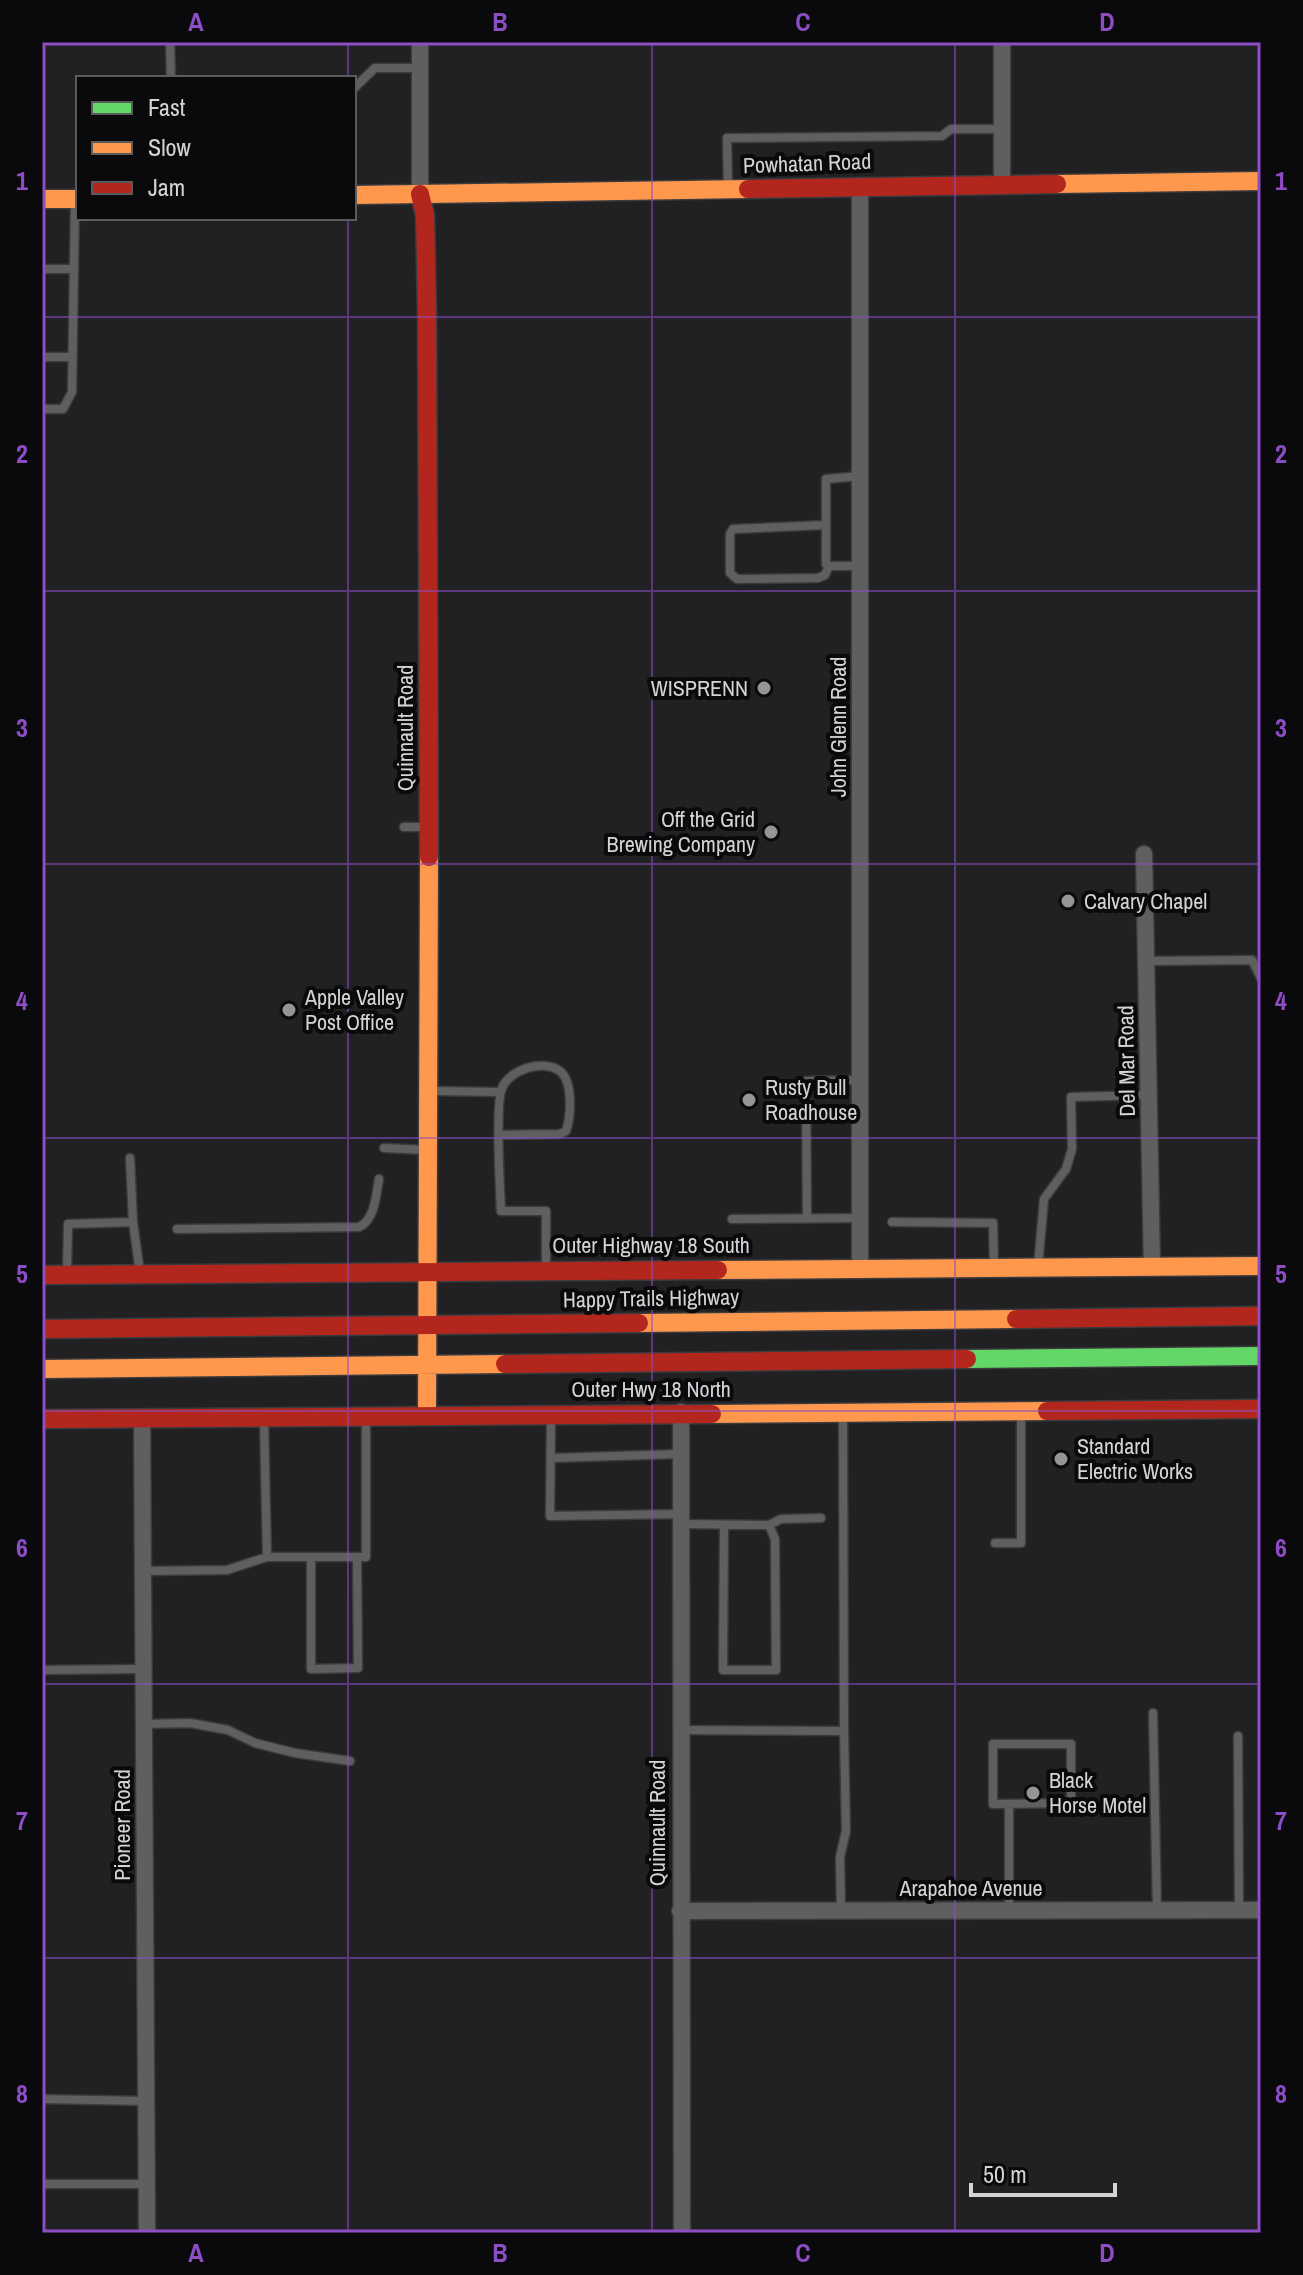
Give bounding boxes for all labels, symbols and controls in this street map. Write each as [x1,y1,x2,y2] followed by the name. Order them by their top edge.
[188,4,204,39] text: A
[492,4,508,39] text: B
[795,4,811,39] text: C
[1099,4,1115,39] text: D
[76,76,356,220] legend
[148,91,186,123] text: Fast
[148,131,191,163] text: Slow
[742,146,872,180] street label: Powhatan Road
[16,163,28,198] text: 1
[1275,163,1287,198] text: 1
[148,171,185,203] text: Jam
[16,436,28,471] text: 2
[1275,436,1287,471] text: 2
[823,657,853,797] street label: John Glenn Road
[390,665,420,791] street label: Quinnault Road
[651,673,748,703] place label: WISPRENN
[755,679,773,697] marker: WISPRENN
[16,710,28,745] text: 3
[1275,710,1287,745] text: 3
[607,804,755,859] place label: Off the Grid Brewing Company
[762,823,780,841] marker: Off the Grid Brewing Company
[1084,886,1207,916] place label: Calvary Chapel
[1059,892,1077,910] marker: Calvary Chapel
[304,982,404,1037] place label: Apple Valley Post Office
[16,983,28,1018] text: 4
[1275,983,1287,1018] text: 4
[280,1001,298,1019] marker: Apple Valley Post Office
[1110,1005,1142,1117] street label: Del Mar Road
[765,1072,857,1127] place label: Rusty Bull Roadhouse
[740,1091,758,1109] marker: Rusty Bull Roadhouse
[552,1230,750,1260] street label: Outer Highway 18 South
[16,1256,28,1291] text: 5
[1275,1256,1287,1291] text: 5
[563,1281,739,1315] street label: Happy Trails Highway
[571,1374,731,1404] street label: Outer Hwy 18 North
[1077,1431,1193,1486] place label: Standard Electric Works
[1052,1450,1070,1468] marker: Standard Electric Works
[16,1530,28,1565] text: 6
[1275,1530,1287,1565] text: 6
[642,1760,672,1886] street label: Quinnault Road
[1049,1765,1146,1820] place label: Black Horse Motel
[107,1769,137,1881] street label: Pioneer Road
[1024,1784,1042,1802] marker: Black Horse Motel
[16,1803,28,1838] text: 7
[1275,1803,1287,1838] text: 7
[898,1873,1043,1903] street label: Arapahoe Avenue
[16,2076,28,2111] text: 8
[1275,2076,1287,2111] text: 8
[971,2147,1115,2197] scale bar
[983,2158,1027,2190] text: 50 m
[188,2235,204,2270] text: A
[492,2235,508,2270] text: B
[795,2235,811,2270] text: C
[1099,2235,1115,2270] text: D

